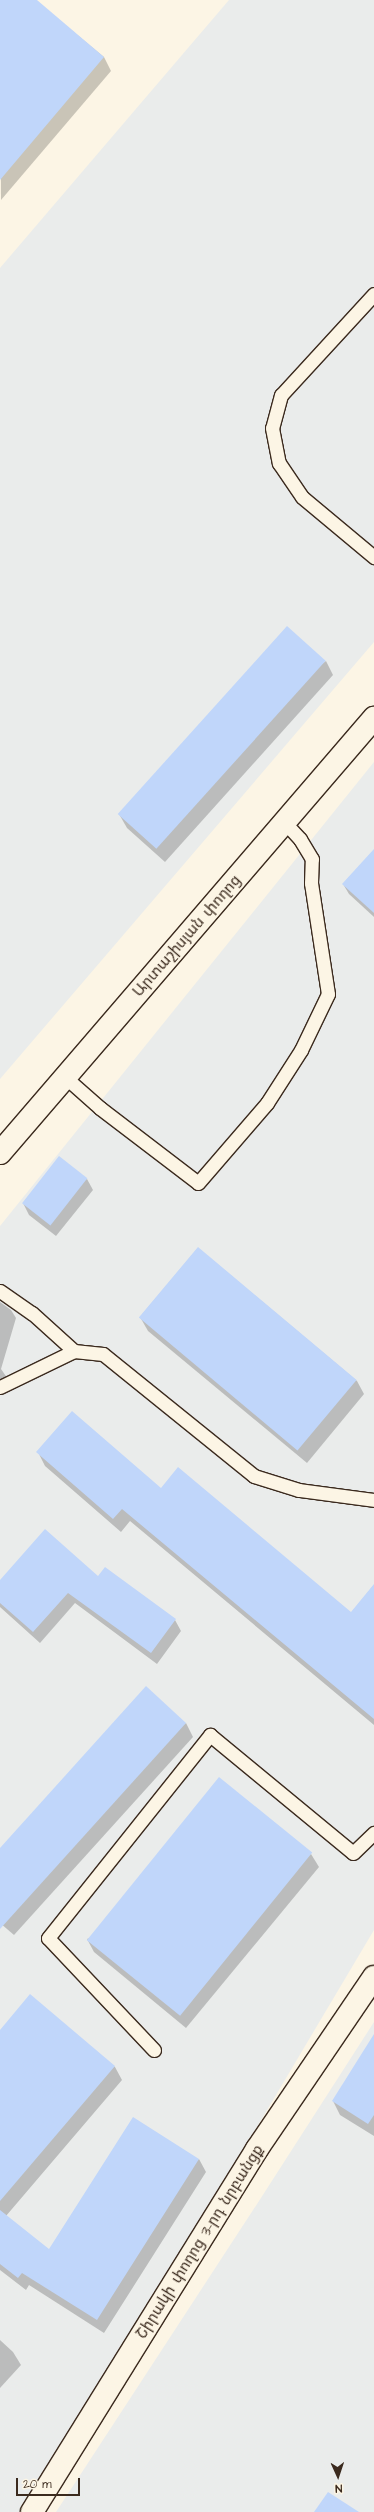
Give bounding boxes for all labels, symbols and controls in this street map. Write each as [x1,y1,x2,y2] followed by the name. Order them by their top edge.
[129,871,245,1001] street label: Արտաշիսյան փողոց
[133,2142,267,2342] street label: Շիրակի փողոց 3-րդ նրբանցք
[318,2456,358,2496] north arrow
[18,2470,82,2496] scale bar
[23,2476,52,2493] text: 20 m
[335,2481,342,2496] text: N

